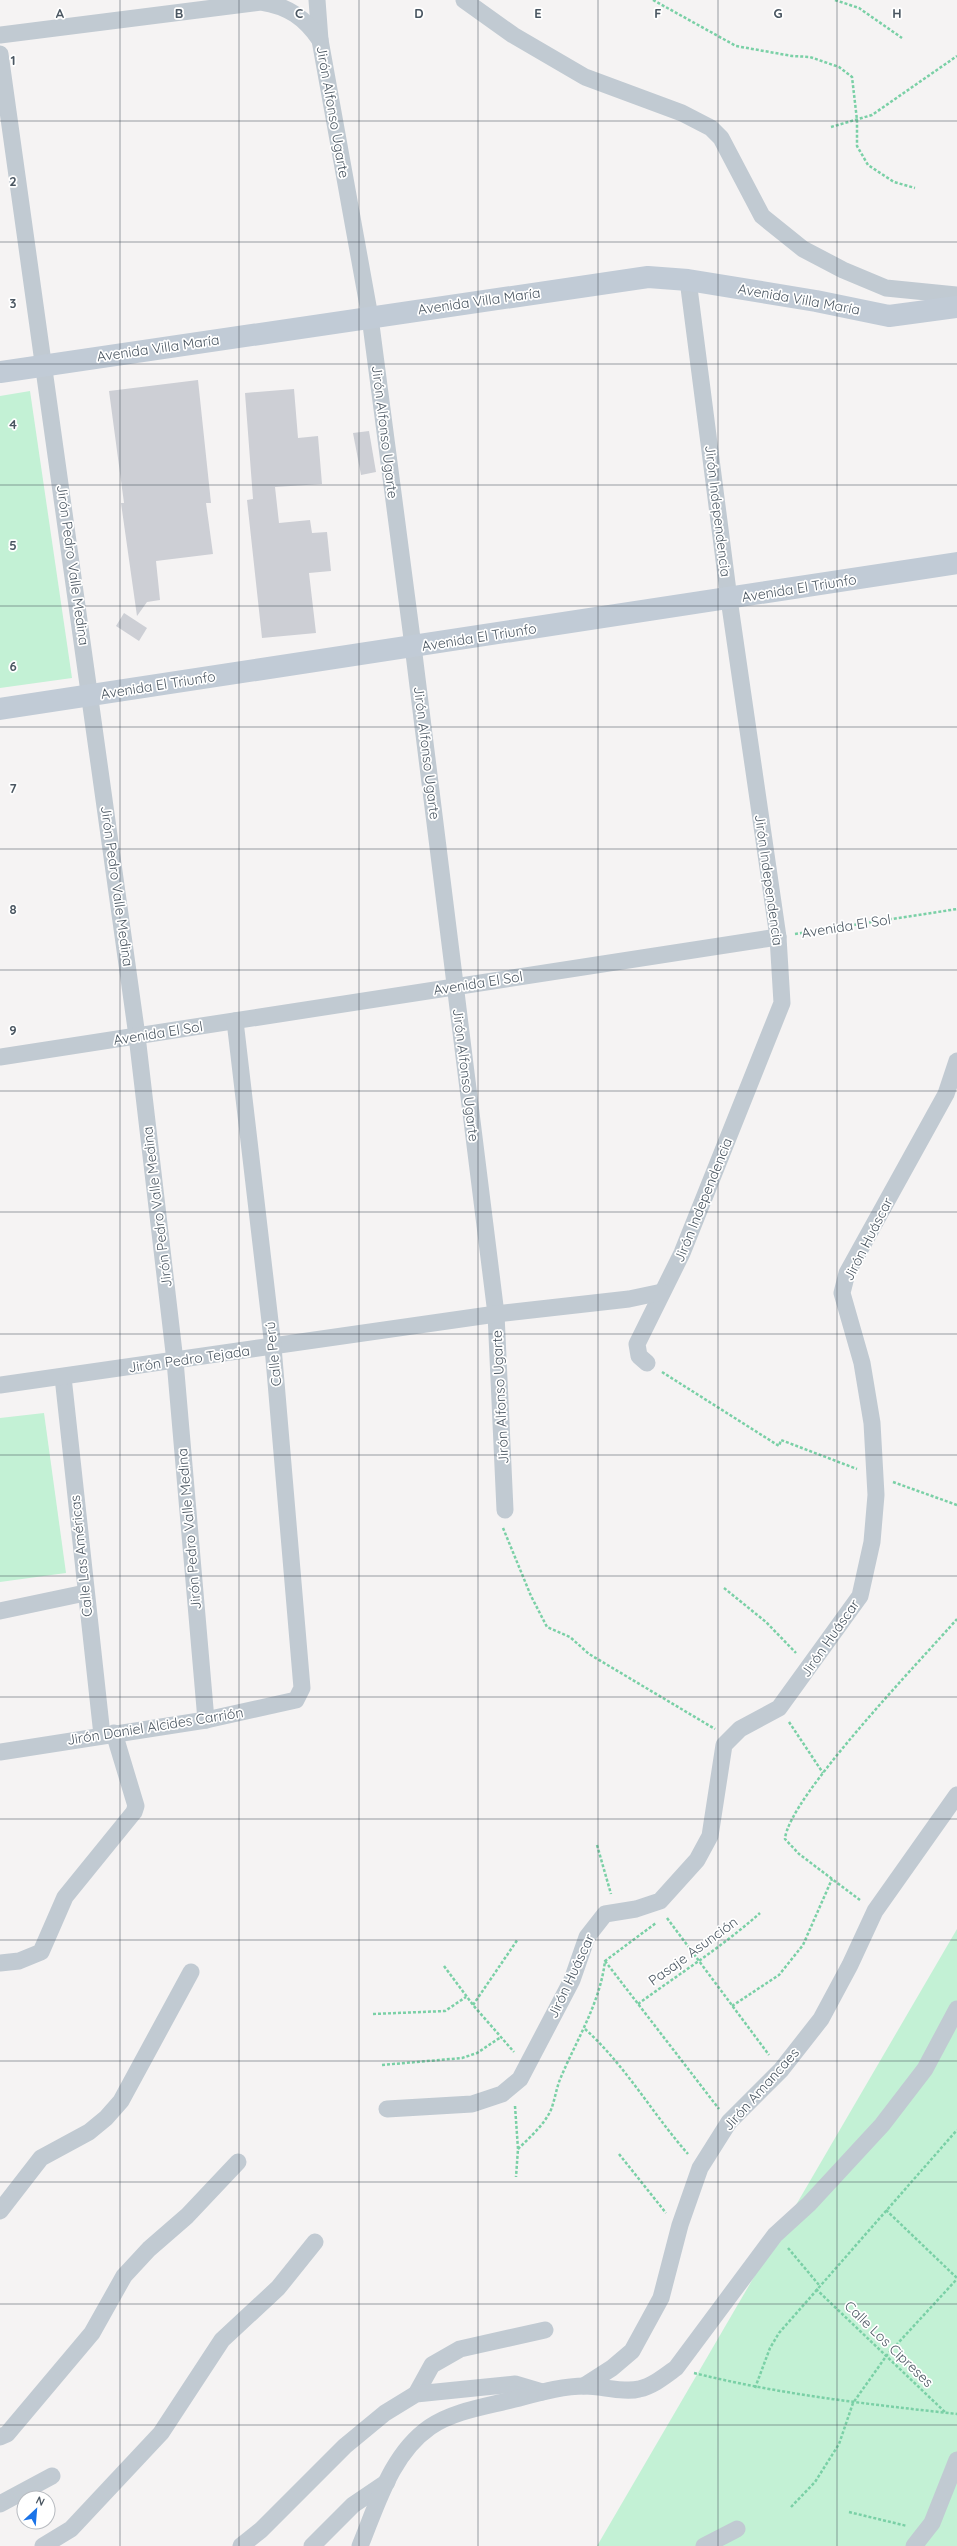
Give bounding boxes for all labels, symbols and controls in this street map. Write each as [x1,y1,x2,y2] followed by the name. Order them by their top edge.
[56,5,65,21] text: A
[175,5,183,21] text: B
[295,5,303,21] text: C
[414,5,424,21] text: D
[534,5,542,21] text: E
[654,5,662,21] text: F
[773,5,783,21] text: G
[892,5,902,21] text: H
[312,44,354,180] street label: Jirón Alfonso Ugarte
[10,52,16,68] text: 1
[9,173,17,189] text: 2
[736,279,862,319] street label: Avenida Villa María
[416,283,542,319] street label: Avenida Villa María
[10,295,17,311] text: 3
[95,330,221,366] street label: Avenida Villa María
[368,364,402,500] street label: Jirón Alfonso Ugarte
[9,416,17,432] text: 4
[701,444,735,578] street label: Jirón Independencia
[53,484,93,646] street label: Jirón Pedro Valle Medina
[9,537,17,553] text: 5
[740,570,858,606] street label: Avenida El Triunfo
[420,619,538,655] street label: Avenida El Triunfo
[9,658,17,674] text: 6
[99,667,217,703] street label: Avenida El Triunfo
[410,685,444,821] street label: Jirón Alfonso Ugarte
[9,780,17,796] text: 7
[97,805,137,967] street label: Jirón Pedro Valle Medina
[751,813,787,947] street label: Jirón Independencia
[9,901,17,917] text: 8
[800,910,892,942] street label: Avenida El Sol
[432,967,524,999] street label: Avenida El Sol
[449,1007,483,1143] street label: Jirón Alfonso Ugarte
[112,1017,204,1049] street label: Avenida El Sol
[9,1022,17,1038] text: 9
[138,1126,176,1288] street label: Jirón Pedro Valle Medina
[670,1135,736,1265] street label: Jirón Independencia
[839,1194,897,1284] street label: Jirón Huáscar
[261,1321,285,1387] street label: Calle Perú
[487,1330,512,1464] street label: Jirón Alfonso Ugarte
[127,1342,251,1376] street label: Jirón Pedro Tejada
[173,1448,205,1610] street label: Jirón Pedro Valle Medina
[66,1494,96,1618] street label: Calle Las Américas
[797,1595,864,1680] street label: Jirón Huáscar
[65,1703,245,1749] street label: Jirón Daniel Alcides Carrión
[645,1913,741,1989] street label: Pasaje Asunción
[544,1930,599,2021] street label: Jirón Huáscar
[719,2044,803,2134] street label: Jirón Amancaes
[841,2297,937,2391] street label: Calle Los Cipreses
[16,2490,56,2530] north arrow
[34,2493,47,2509] text: N

